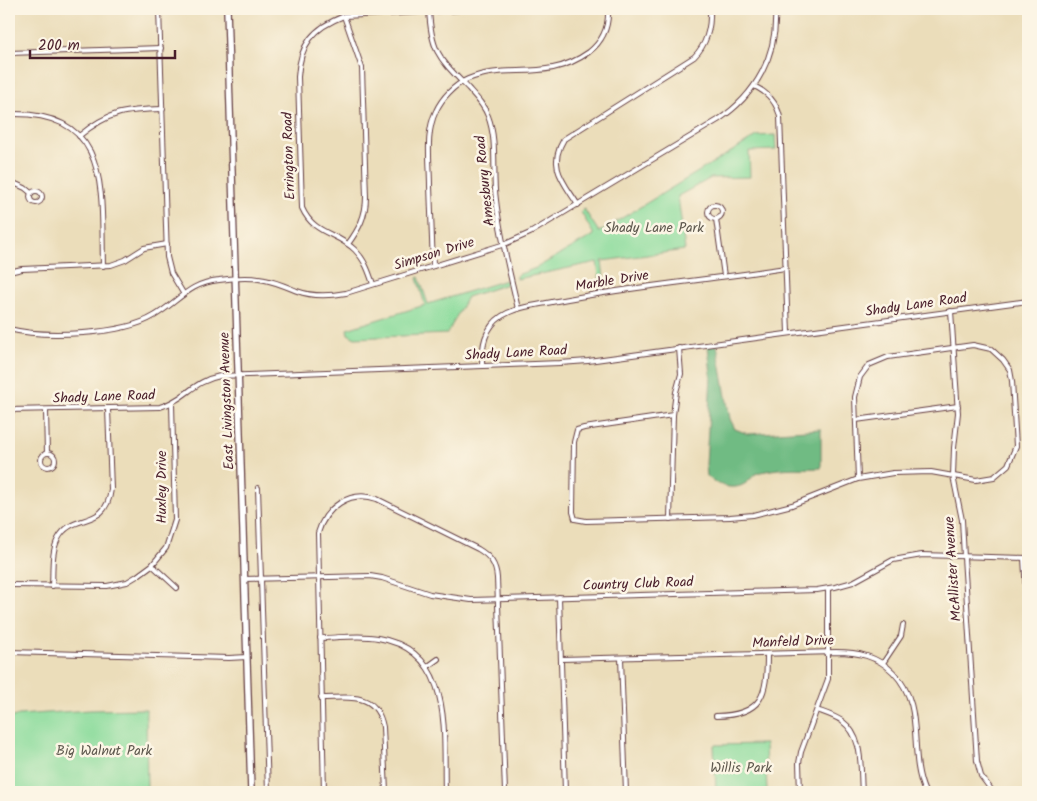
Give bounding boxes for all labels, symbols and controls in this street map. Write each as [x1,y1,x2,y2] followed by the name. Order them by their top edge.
[30,28,175,60] scale bar
[38,34,80,58] text: 200 m
[276,111,302,200] street label: Errington Road
[469,134,501,227] street label: Amesbury Road
[604,217,704,239] park label: Shady Lane Park
[391,231,478,277] street label: Simpson Drive
[574,264,651,298] street label: Marble Drive
[864,287,969,323] street label: Shady Lane Road
[214,331,240,470] street label: East Livingston Avenue
[464,339,569,367] street label: Shady Lane Road
[52,384,157,410] street label: Shady Lane Road
[151,450,173,524] street label: Huxley Drive
[938,515,968,622] street label: McAllister Avenue
[582,571,695,597] street label: Country Club Road
[752,630,835,654] street label: Manfeld Drive
[56,740,152,762] park label: Big Walnut Park
[710,757,772,779] park label: Willis Park

